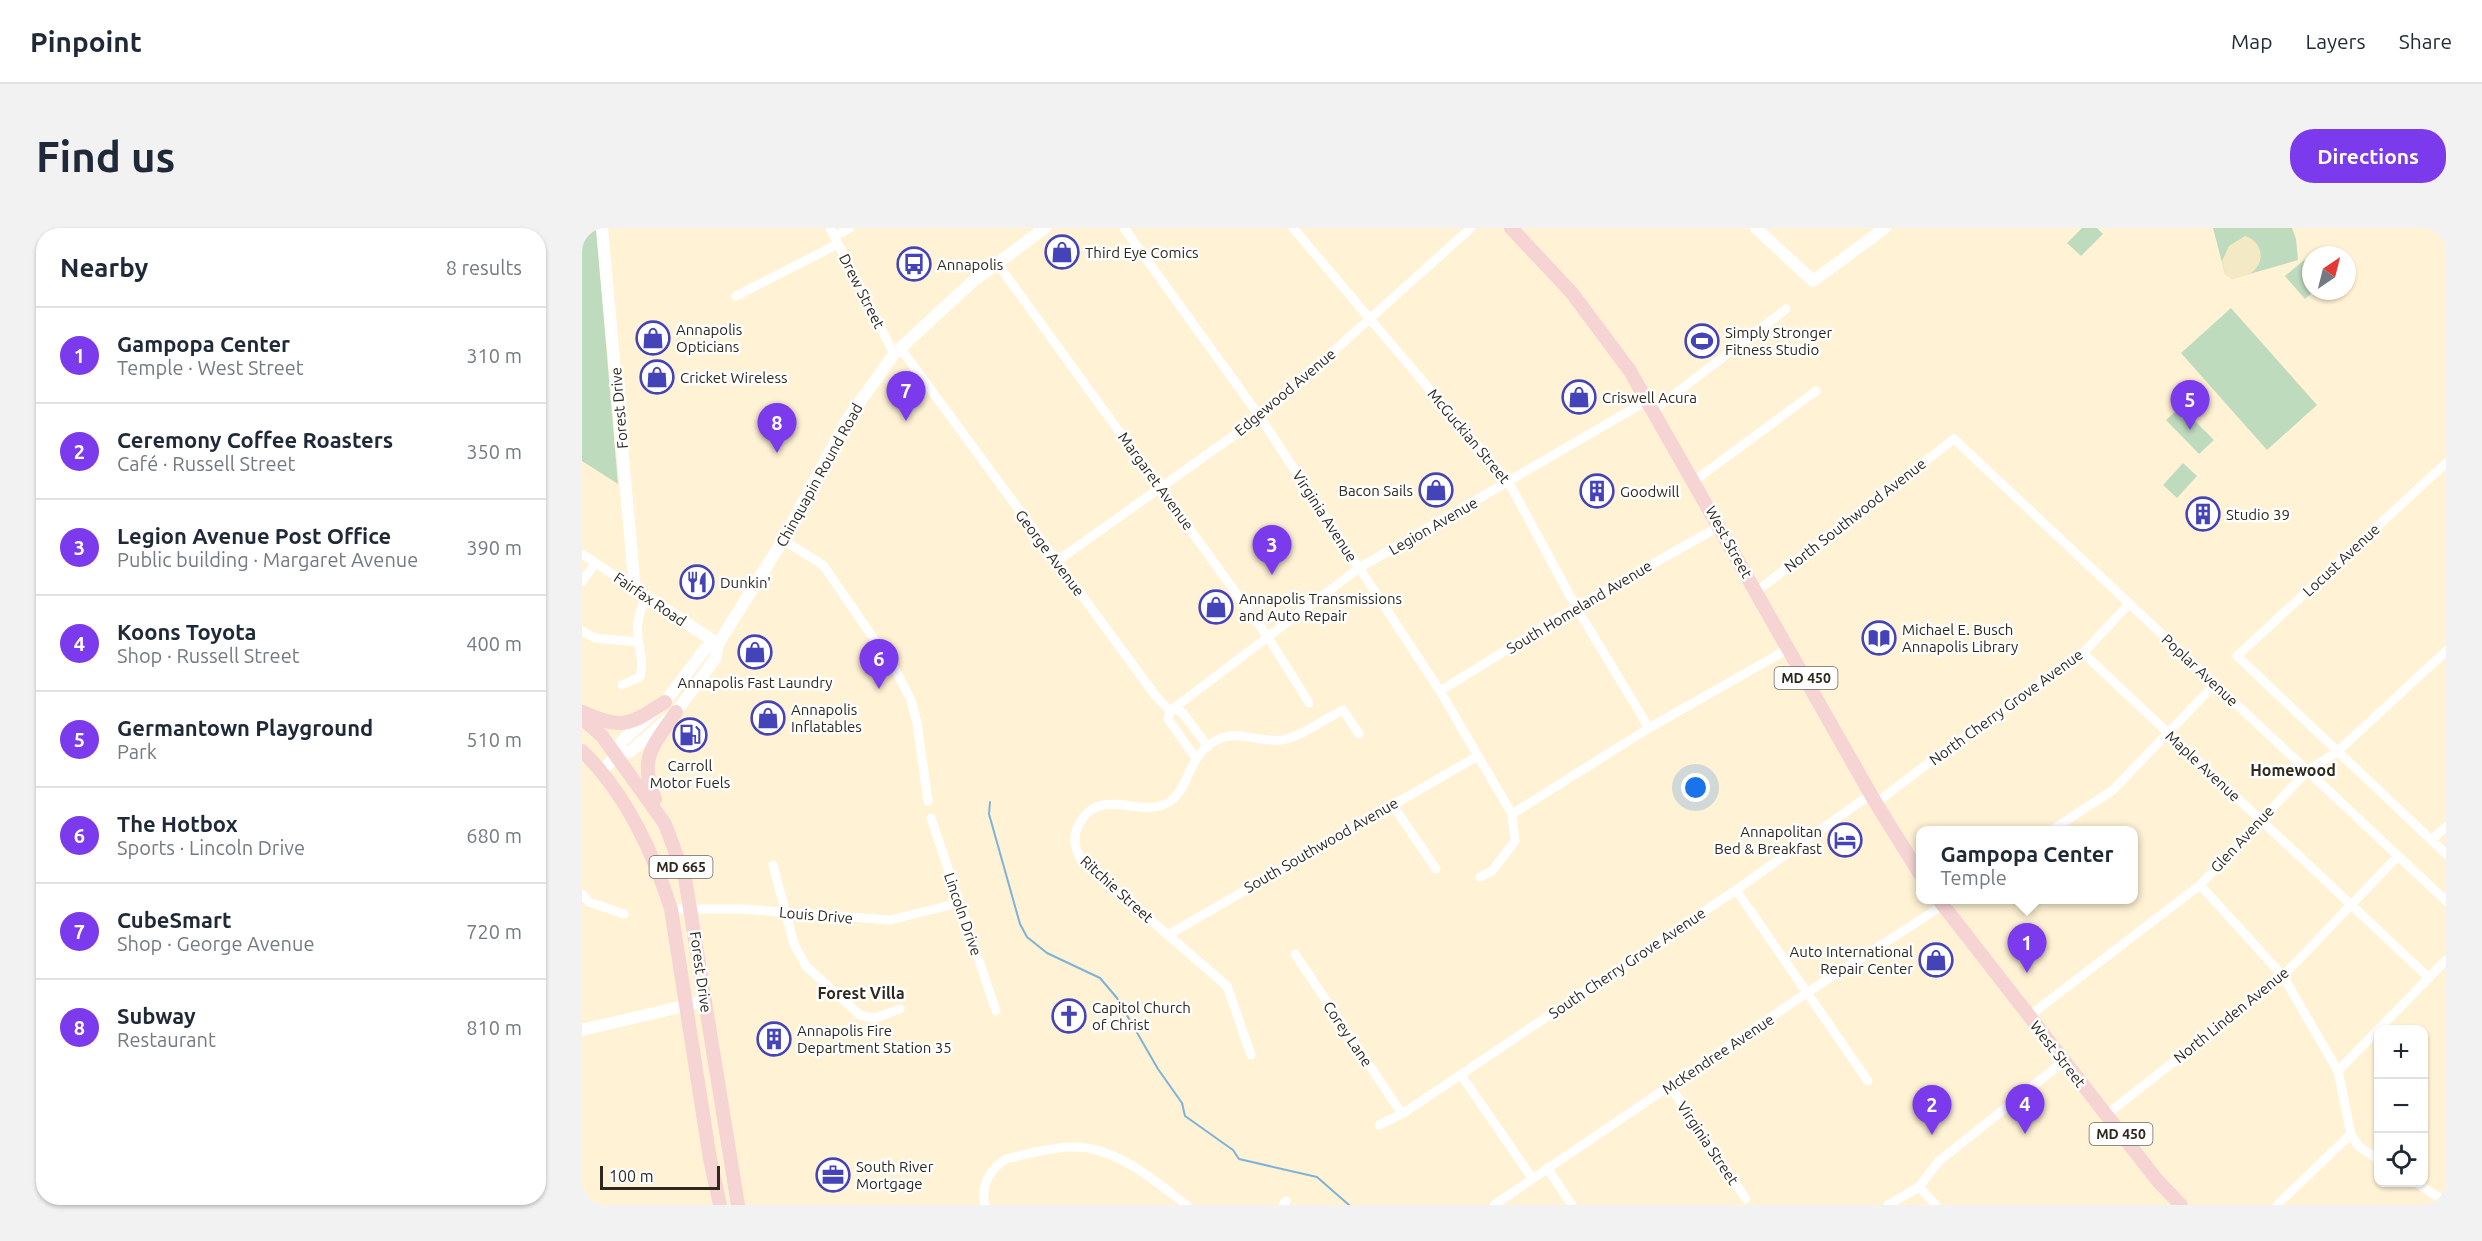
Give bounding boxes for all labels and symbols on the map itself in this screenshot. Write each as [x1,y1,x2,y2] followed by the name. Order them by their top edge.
[1044,234,1080,270] shop icon: Third Eye Comics
[1085,244,1199,261] place label: Third Eye Comics
[896,246,932,282] bus stop icon: Annapolis
[2302,246,2356,300] north arrow
[836,251,888,331] street label: Drew Street
[937,256,1003,273] place label: Annapolis
[635,320,671,356] shop icon: Annapolis Opticians
[676,321,742,355] place label: Annapolis Opticians
[1684,323,1720,359] sports icon: Simply Stronger Fitness Studio
[1725,324,1832,358] place label: Simply Stronger Fitness Studio
[1231,345,1339,439] street label: Edgewood Avenue
[639,359,675,395] shop icon: Cricket Wireless
[607,366,631,450] street label: Forest Drive
[680,369,787,386] place label: Cricket Wireless
[886,372,926,421] pin: 7
[1561,379,1597,415] shop icon: Criswell Acura
[2170,380,2210,430] pin: 5
[1424,385,1514,487] street label: McGuckian Street
[1602,389,1697,406] place label: Criswell Acura
[772,400,866,550] street label: Chinquapin Round Road
[758,404,796,453] pin: 8
[1115,429,1197,533] street label: Margaret Avenue
[1781,455,1929,575] street label: North Southwood Avenue
[1289,467,1361,565] street label: Virginia Avenue
[1418,472,1454,508] shop icon: Bacon Sails
[1579,473,1615,509] building icon: Goodwill
[1338,482,1413,499] place label: Bacon Sails
[1620,483,1679,500] place label: Goodwill
[1386,494,1480,558] street label: Legion Avenue
[2185,496,2221,532] building icon: Studio 39
[1702,503,1756,581] street label: West Street
[2226,506,2290,523] place label: Studio 39
[1012,507,1088,599] street label: George Avenue
[2299,520,2383,600] street label: Locust Avenue
[1252,526,1292,575] pin: 3
[1503,557,1655,657] street label: South Homeland Avenue
[679,564,715,600] restaurant icon: Dunkin'
[611,569,689,629] street label: Fairfax Road
[720,574,771,591] place label: Dunkin'
[1198,589,1234,625] shop icon: Annapolis Transmissions and Auto Repair
[1239,590,1402,624] place label: Annapolis Transmissions and Auto Repair
[1861,620,1897,656] library icon: Michael E. Busch Annapolis Library
[1902,621,2018,655] place label: Michael E. Busch Annapolis Library
[2158,630,2242,710] street label: Poplar Avenue
[737,634,773,670] shop icon: Annapolis Fast Laundry
[860,640,898,689] pin: 6
[1926,646,2086,768] street label: North Cherry Grove Avenue
[1774,667,1838,689] road number: MD 450
[677,674,833,691] place label: Annapolis Fast Laundry
[750,700,786,736] shop icon: Annapolis Inflatables
[791,701,862,735] place label: Annapolis Inflatables
[672,717,708,753] fuel station icon: Carroll Motor Fuels
[2162,727,2244,805] street label: Maple Avenue
[650,757,730,791] place label: Carroll Motor Fuels
[2250,761,2336,779] district label: Homewood
[1681,773,1710,802] your location
[1241,794,1401,896] street label: South Southwood Avenue
[2207,802,2277,876] street label: Glen Avenue
[1827,822,1863,858] hotel icon: Annapolitan Bed & Breakfast
[1714,823,1822,857] place label: Annapolitan Bed & Breakfast
[1077,852,1157,926] street label: Ritchie Street
[650,856,712,878] road number: MD 665
[941,870,985,958] street label: Lincoln Drive
[778,903,854,927] street label: Louis Drive
[1545,904,1709,1022] street label: South Cherry Grove Avenue
[2008,924,2046,973] pin: 1
[687,930,715,1014] street label: Forest Drive
[1918,942,1954,978] shop icon: Auto International Repair Center
[1790,943,1913,977] place label: Auto International Repair Center
[2170,964,2292,1066] street label: North Linden Avenue
[817,984,905,1002] district label: Forest Villa
[1051,998,1087,1034] church icon: Capitol Church of Christ
[1320,998,1376,1070] street label: Corey Lane
[1092,999,1191,1033] place label: Capitol Church of Christ
[1659,1010,1777,1098] street label: McKendree Avenue
[2027,1017,2089,1091] street label: West Street
[756,1021,792,1057] building icon: Annapolis Fire Department Station 35
[797,1022,952,1056] place label: Annapolis Fire Department Station 35
[2006,1084,2044,1134] pin: 4
[1912,1086,1952,1135] pin: 2
[1674,1098,1742,1188] street label: Virginia Street
[2090,1123,2152,1145] road number: MD 450
[815,1157,851,1193] office icon: South River Mortgage
[856,1158,934,1192] place label: South River Mortgage
[600,1163,720,1190] scale bar

